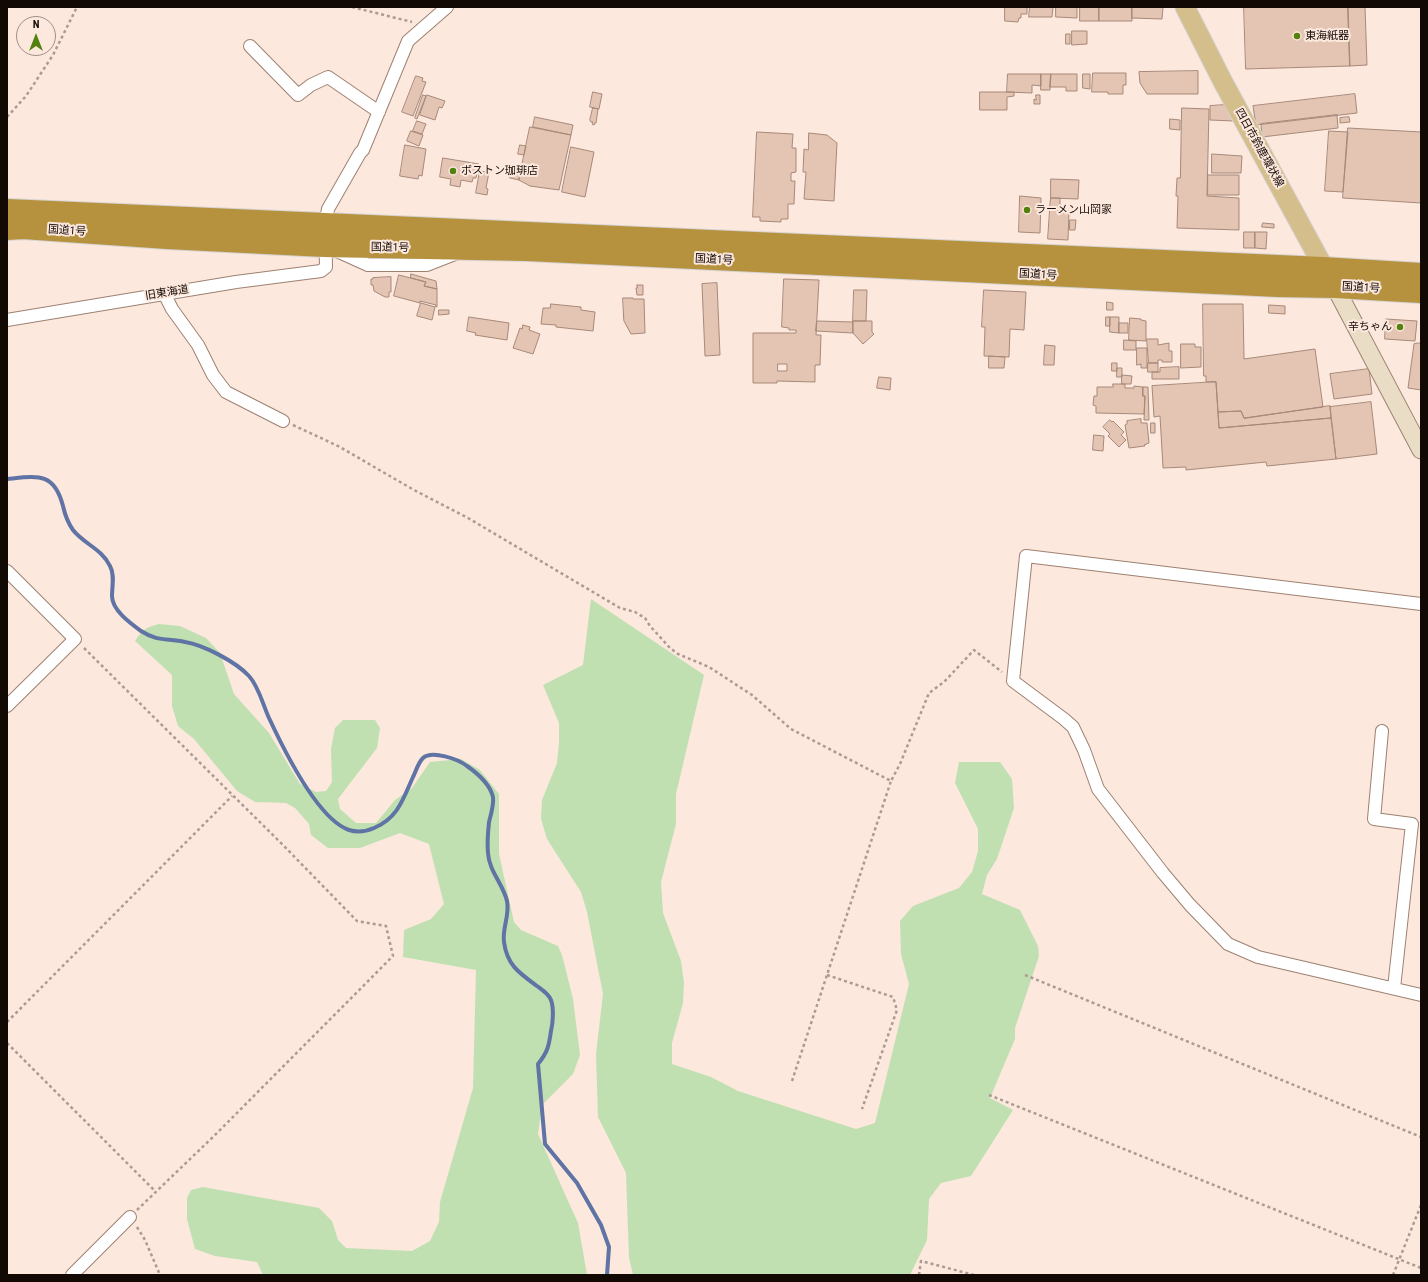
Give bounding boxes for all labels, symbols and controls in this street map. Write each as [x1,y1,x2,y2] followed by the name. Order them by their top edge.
[16,16,56,56] north arrow
[33,18,39,31] text: N
[1305,29,1349,43] place label: 東海紙器
[1292,31,1302,41] marker: 東海紙器
[1232,106,1286,190] street label: 四日市鈴鹿環状線
[461,164,538,178] place label: ボストン珈琲店
[448,166,458,176] marker: ボストン珈琲店
[1035,203,1112,217] place label: ラーメン山岡家
[1022,205,1032,215] marker: ラーメン山岡家
[47,223,87,239] street label: 国道1号
[371,241,409,255] street label: 国道1号
[694,252,734,268] street label: 国道1号
[1018,267,1058,283] street label: 国道1号
[1341,280,1381,296] street label: 国道1号
[144,283,190,303] street label: 旧東海道
[1348,320,1392,334] place label: 辛ちゃん
[1395,322,1405,332] marker: 辛ちゃん

